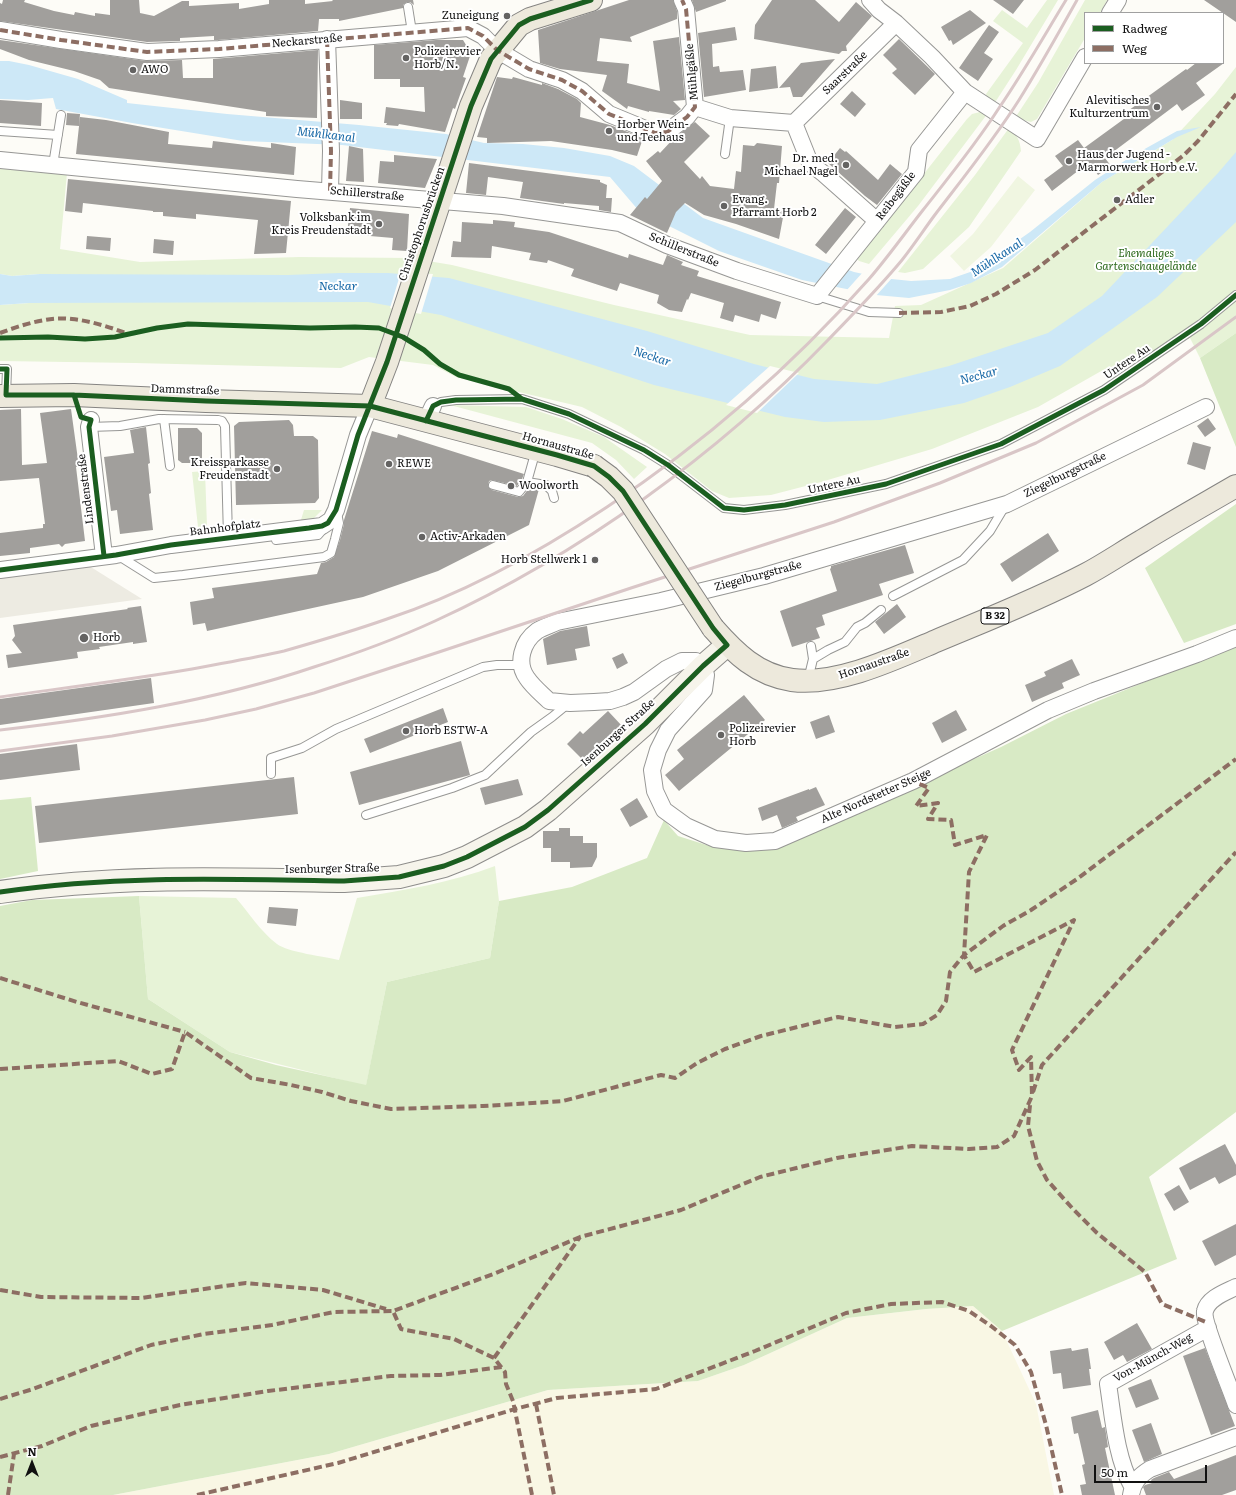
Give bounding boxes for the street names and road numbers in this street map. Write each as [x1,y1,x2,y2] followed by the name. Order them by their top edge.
[271,31,343,51] street label: Neckarstraße
[683,43,701,101] street label: Mühlgäßle
[820,49,870,97] street label: Saarstraße
[396,165,448,283] street label: Christophorusbrücken
[873,169,919,223] street label: Reibegäßle
[329,184,405,204] street label: Schillerstraße
[647,230,721,270] street label: Schillerstraße
[1101,342,1153,382] street label: Untere Au
[150,382,220,398] street label: Dammstraße
[521,429,595,463] street label: Hornaustraße
[1022,449,1108,501] street label: Ziegelburgstraße
[75,453,97,525] street label: Lindenstraße
[807,473,861,497] street label: Untere Au
[189,517,261,539] street label: Bahnhofplatz
[713,558,803,594] street label: Ziegelburgstraße
[981,608,1009,624] road number: B 32
[837,646,911,682] street label: Hornaustraße
[578,696,658,770] street label: Isenburger Straße
[819,766,933,826] street label: Alte Nordstetter Steige
[285,862,379,876] street label: Isenburger Straße
[1111,1331,1195,1385] street label: Von-Münch-Weg

